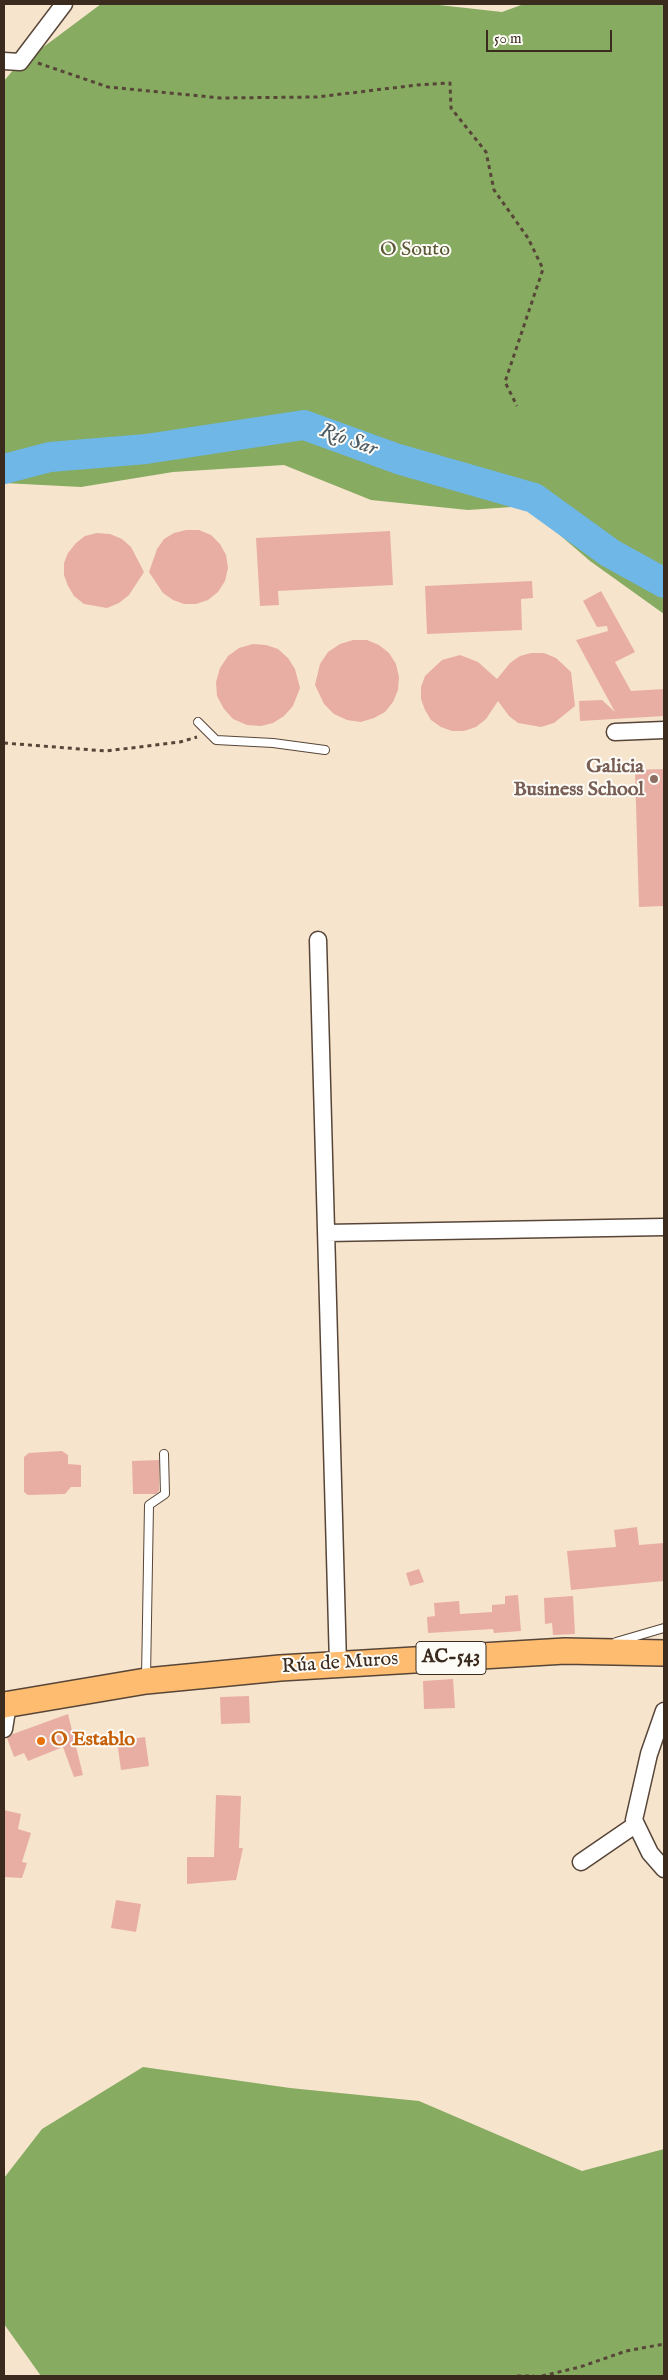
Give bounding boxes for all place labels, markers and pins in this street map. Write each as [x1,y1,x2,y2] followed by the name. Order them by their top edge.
[513,756,644,803] place label: Galicia Business School
[648,773,660,785] marker: Galicia Business School
[51,1729,135,1753] place label: O Establo
[35,1735,47,1747] marker: O Establo

